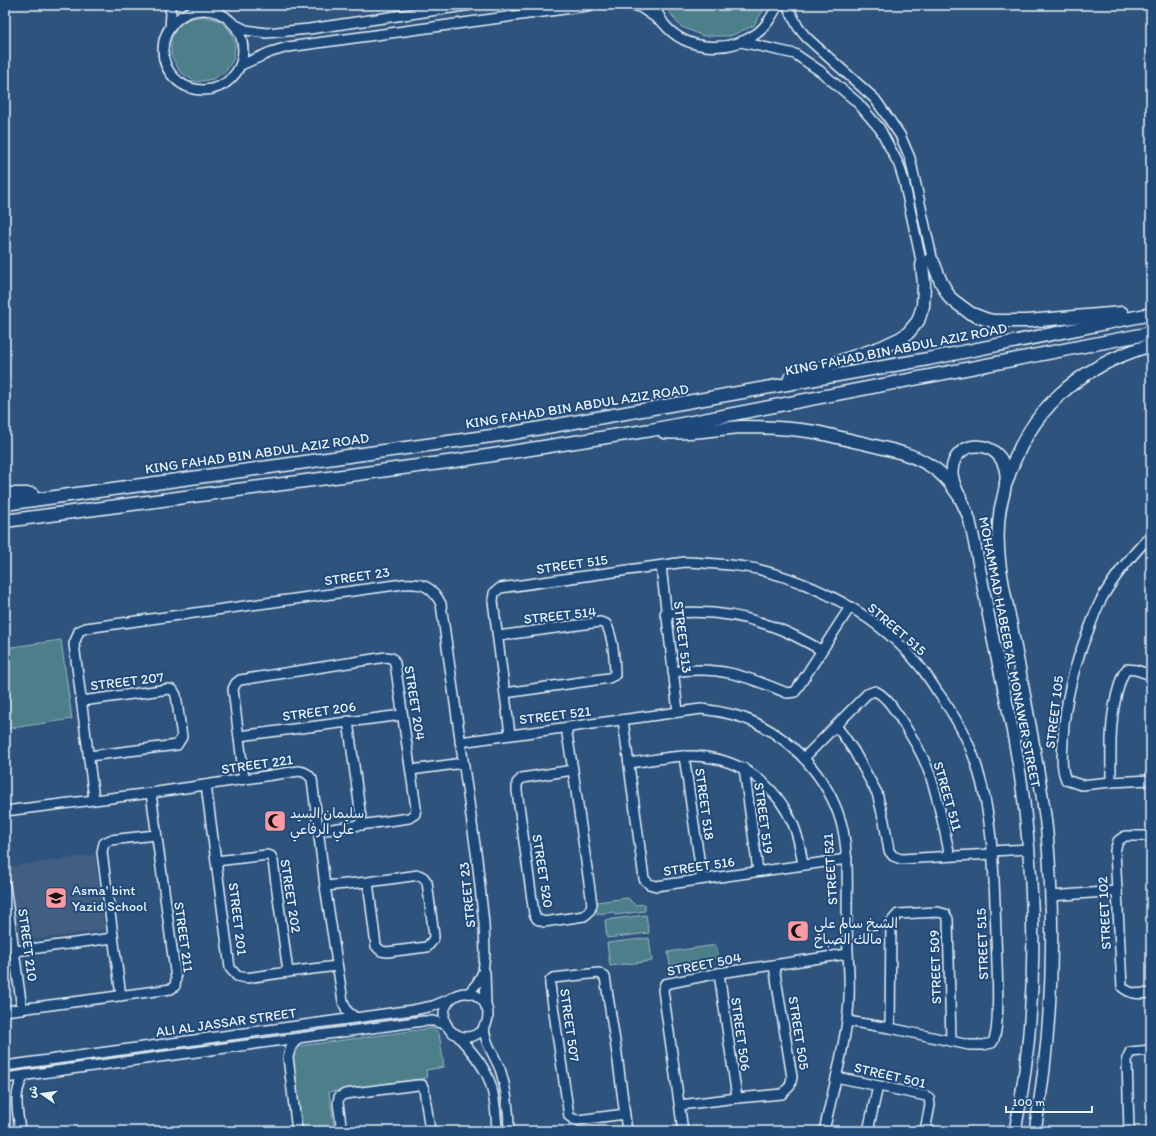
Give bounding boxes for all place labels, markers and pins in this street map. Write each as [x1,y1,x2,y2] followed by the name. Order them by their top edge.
[290,805,364,842] place label: سليمان السيد علي الرفاعي
[262,808,288,834] mosque icon: سليمان السيد علي الرفاعي
[72,882,147,915] place label: Asma' bint Yazid School
[43,885,69,911] school or university icon: Asma' bint Yazid School
[814,915,898,949] place label: الشيخ سالم علي مالك الصباح
[785,918,811,944] mosque icon: الشيخ سالم علي مالك الصباح

